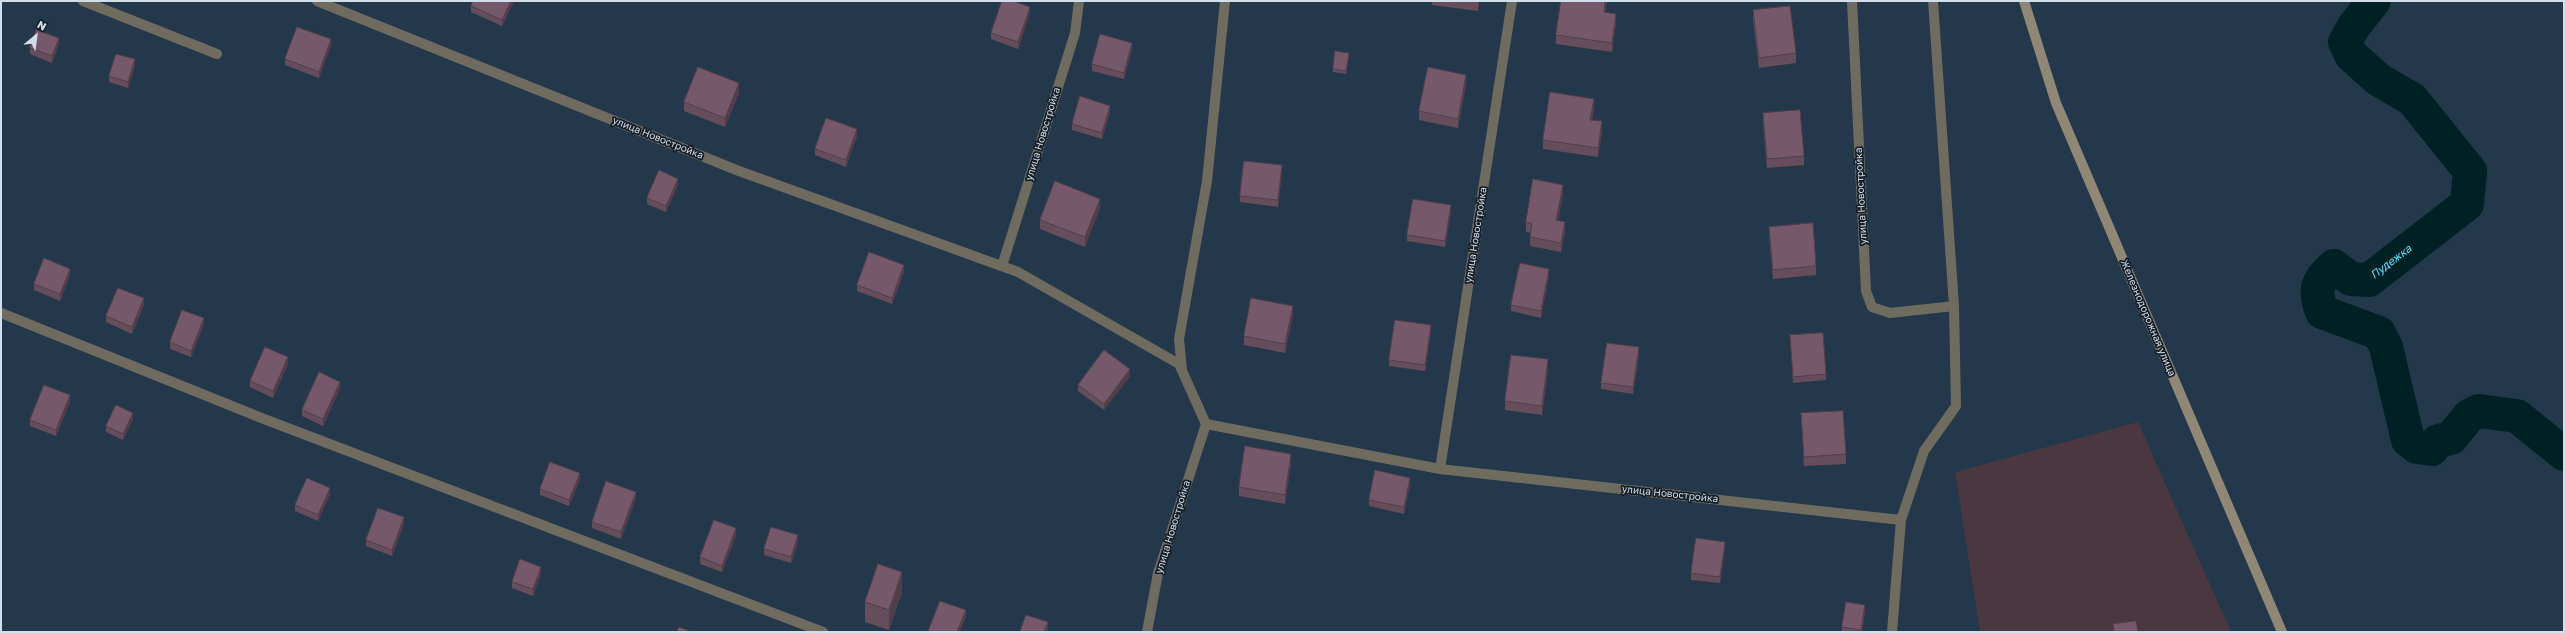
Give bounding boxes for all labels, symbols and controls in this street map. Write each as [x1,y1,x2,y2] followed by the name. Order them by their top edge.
[16,16,56,56] north arrow
[35,17,49,33] text: N
[1023,86,1063,182] street label: улица Новостройка
[611,114,705,162] street label: улица Новостройка
[1852,147,1870,245] street label: улица Новостройка
[1462,186,1490,284] street label: улица Новостройка
[2368,242,2414,282] water label: Пудежка
[2118,258,2178,378] street label: Железнодорожная улица
[1153,479,1193,575] street label: улица Новостройка
[1621,483,1719,505] street label: улица Новостройка

